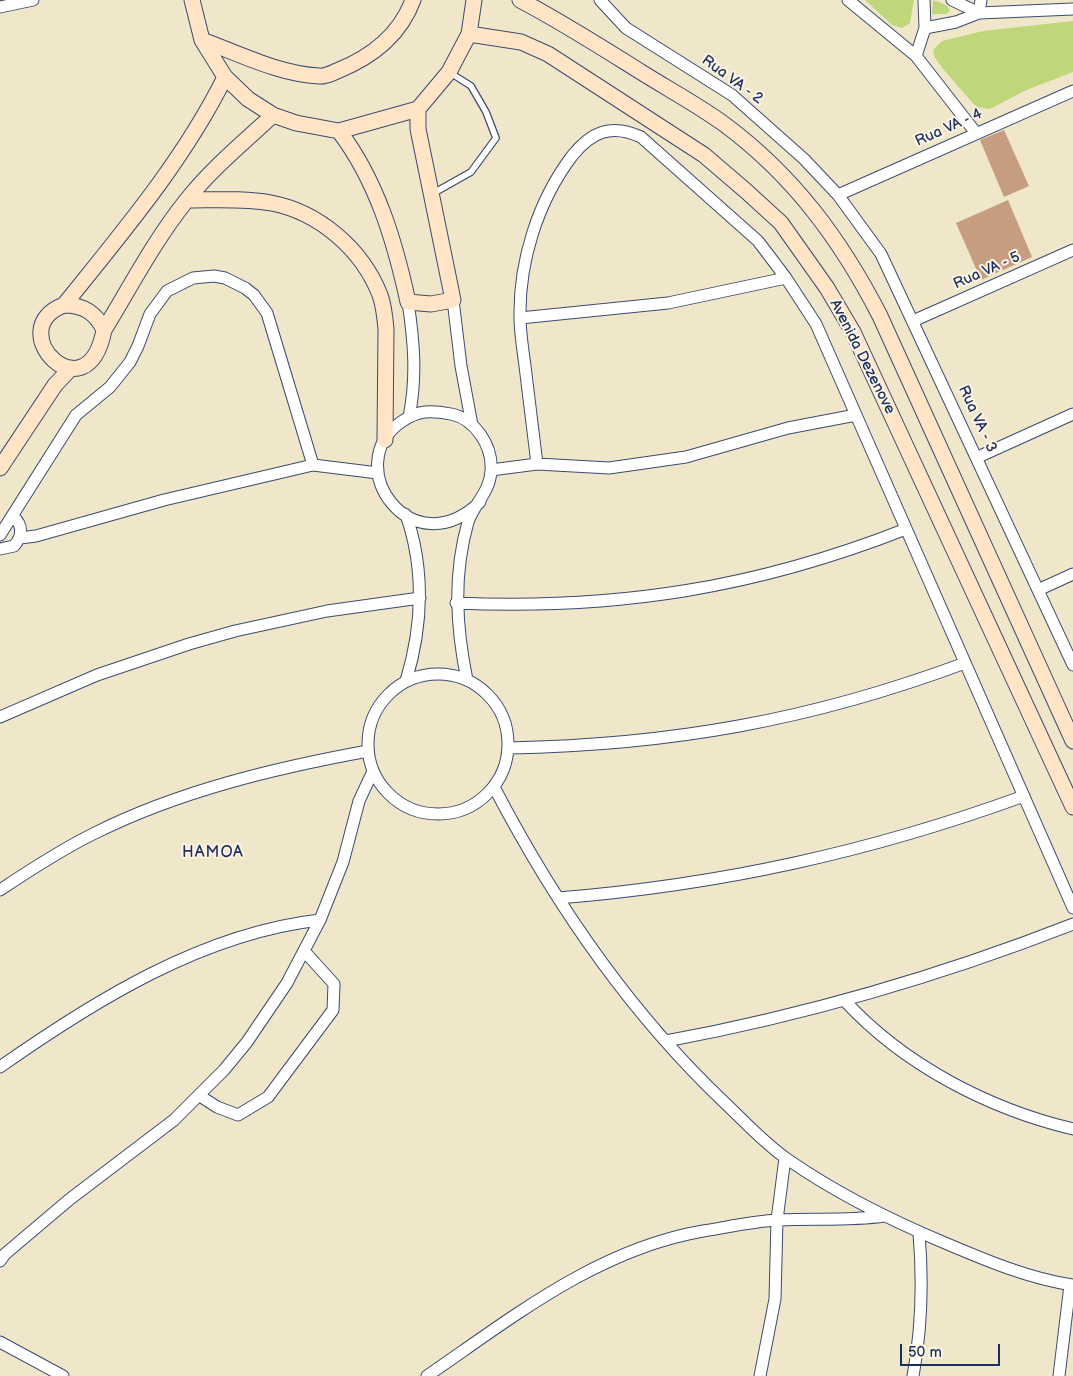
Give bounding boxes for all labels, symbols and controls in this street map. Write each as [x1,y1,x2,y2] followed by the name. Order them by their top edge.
[698,52,766,108] street label: Rua VA - 2
[913,105,985,151] street label: Rua VA - 4
[951,248,1023,294] street label: Rua VA - 5
[825,297,899,417] street label: Avenida Dezenove
[954,383,1000,455] street label: Rua VA - 3
[181,843,245,863] district label: HAMOA
[903,1334,1003,1366] scale bar
[908,1343,942,1362] text: 50 m

